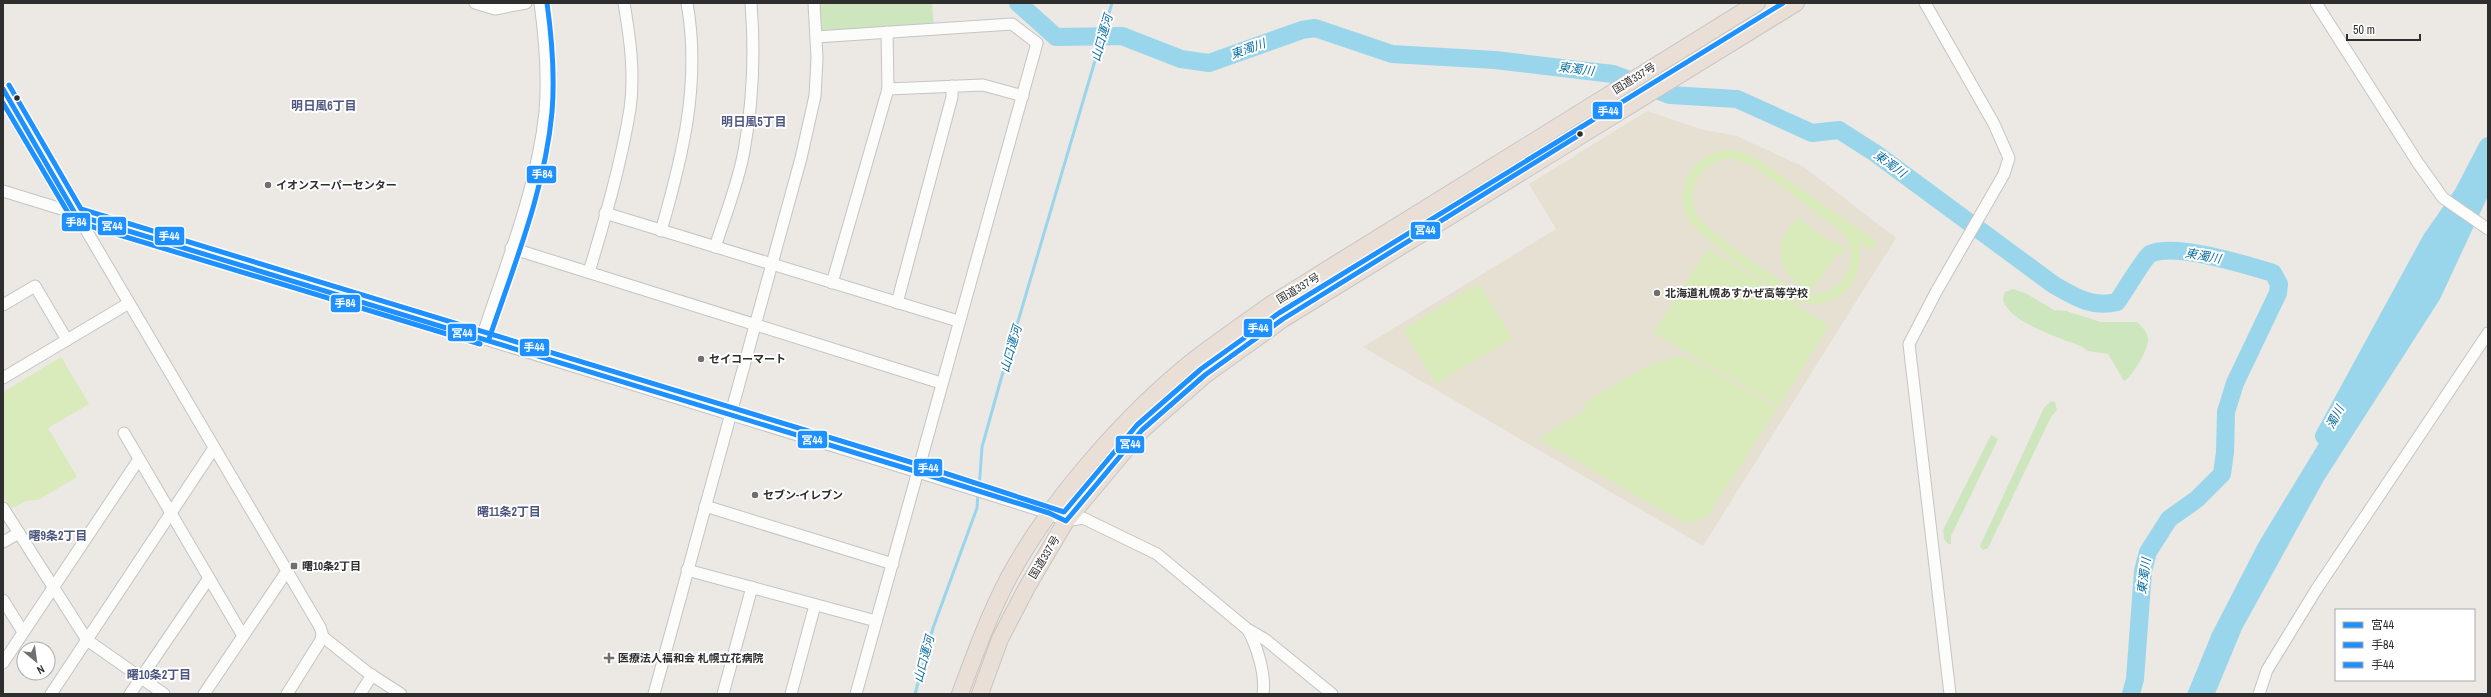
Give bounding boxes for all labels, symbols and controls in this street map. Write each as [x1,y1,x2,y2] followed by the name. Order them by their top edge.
[1088,11,1117,63] water label: 山口運河
[2347,16,2420,42] scale bar
[2353,22,2375,38] text: 50 m
[1228,35,1270,63] water label: 東濁川
[1557,59,1597,79] water label: 東濁川
[1610,59,1658,97] street label: 国道337号
[12,93,22,103] unlabelled marker
[291,98,357,114] district label: 明日風6丁目
[1592,101,1623,120] line badge: 手44
[1597,104,1619,118] text: 手44
[721,114,787,130] district label: 明日風5丁目
[1575,129,1585,139] unlabelled marker
[1871,147,1911,182] water label: 東濁川
[526,165,557,184] line badge: 手84
[531,167,553,181] text: 手84
[276,178,397,192] place label: イオンスーパーセンター
[263,180,273,190] marker: イオンスーパーセンター
[61,212,91,232] line badge: 手84
[65,215,87,229] text: 手84
[97,216,127,236] line badge: 宮44
[101,219,123,233] text: 宮44
[1410,221,1441,240] line badge: 宮44
[1414,223,1436,237] text: 宮44
[154,226,185,246] line badge: 手44
[158,229,180,243] text: 手44
[2184,245,2224,267] water label: 東濁川
[1274,270,1322,306] street label: 国道337号
[1665,286,1808,300] place label: 北海道札幌あすかぜ高等学校
[1652,288,1662,298] marker: 北海道札幌あすかぜ高等学校
[330,294,361,313] line badge: 手84
[334,296,356,310] text: 手84
[1243,318,1273,338] line badge: 手44
[1247,321,1269,335] text: 手44
[997,322,1026,374] water label: 山口運河
[447,323,477,342] line badge: 宮44
[451,326,473,340] text: 宮44
[519,338,550,357] line badge: 手44
[523,340,545,354] text: 手44
[709,352,786,366] place label: セイコーマート
[696,354,706,364] marker: セイコーマート
[2322,401,2349,431] water label: 濁川
[797,430,828,449] line badge: 宮44
[801,433,823,447] text: 宮44
[1115,435,1145,454] line badge: 宮44
[1119,437,1141,451] text: 宮44
[913,458,943,477] line badge: 手44
[917,461,939,475] text: 手44
[763,488,843,502] place label: セブン-イレブン
[750,490,760,500] marker: セブン-イレブン
[477,504,541,520] district label: 曙11条2丁目
[29,528,87,544] district label: 曙9条2丁目
[1026,533,1062,581] street label: 国道337号
[2134,555,2155,595] water label: 東濁川
[302,559,361,573] place label: 曙10条2丁目
[289,561,299,571] marker: 曙10条2丁目
[2335,609,2475,681] legend
[2371,617,2394,633] text: 宮44
[910,632,938,684] water label: 山口運河
[2371,637,2394,653] text: 手84
[16,641,56,681] north arrow
[618,651,764,665] place label: 医療法人福和会 札幌立花病院
[603,652,615,664] marker: 医療法人福和会 札幌立花病院
[2371,657,2394,673] text: 手44
[35,662,47,677] text: N
[127,667,191,683] district label: 曙10条2丁目

